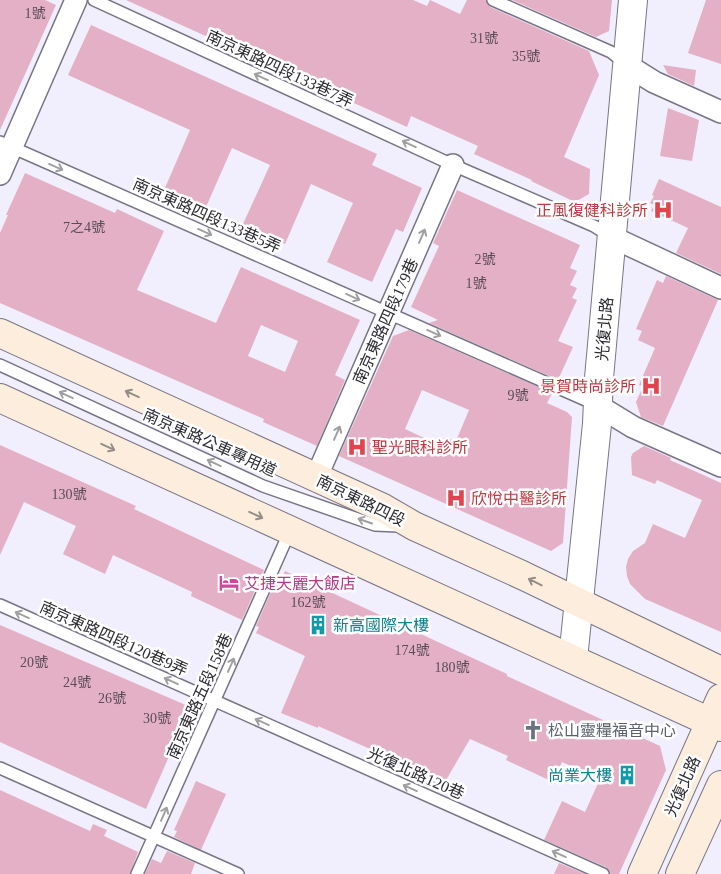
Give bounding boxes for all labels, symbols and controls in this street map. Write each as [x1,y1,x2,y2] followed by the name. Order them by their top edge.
[25,6,46,21] house number: 1號
[204,27,356,110] street label: 南京東路四段133巷7弄
[470,31,498,46] house number: 31號
[512,49,540,64] house number: 35號
[254,71,269,81] one-way arrow
[402,139,417,149] one-way arrow
[48,162,63,172] one-way arrow
[130,175,283,256] street label: 南京東路四段133巷5弄
[652,199,674,221] hospital icon: 正風復健科診所
[536,202,648,219] place label: 正風復健科診所
[63,220,105,235] house number: 7之4號
[197,228,212,237] one-way arrow
[418,229,428,244] one-way arrow
[475,252,496,267] house number: 2號
[350,256,421,387] street label: 南京東路四段179巷
[466,276,487,291] house number: 1號
[345,293,360,303] one-way arrow
[593,296,616,362] street label: 光復北路
[426,328,441,338] one-way arrow
[640,375,662,397] hospital icon: 景賀時尚診所
[540,378,636,395] place label: 景賀時尚診所
[508,388,529,403] house number: 9號
[125,389,140,398] one-way arrow
[59,390,74,399] one-way arrow
[141,405,279,480] street label: 南京東路公車專用道
[332,426,342,441] one-way arrow
[346,436,368,458] hospital icon: 聖光眼科診所
[372,439,468,456] place label: 聖光眼科診所
[100,443,115,453] one-way arrow
[207,457,222,467] one-way arrow
[314,472,408,529] street label: 南京東路四段
[52,487,87,502] house number: 130號
[445,487,467,509] hospital icon: 欣悅中醫診所
[471,490,567,507] place label: 欣悅中醫診所
[248,511,263,521] one-way arrow
[358,516,374,525] one-way arrow
[218,572,240,594] hotel icon: 艾捷天麗大飯店
[244,574,356,592] place label: 艾捷天麗大飯店
[528,577,543,586] one-way arrow
[291,595,326,610] house number: 162號
[37,598,190,679] street label: 南京東路四段120巷9弄
[15,609,30,619] one-way arrow
[307,614,329,636] building icon: 新高國際大樓
[333,617,429,634] place label: 新高國際大樓
[164,631,235,762] street label: 南京東路五段158巷
[395,643,430,658] house number: 174號
[20,655,48,670] house number: 20號
[227,658,236,673] one-way arrow
[435,660,470,675] house number: 180號
[63,675,91,690] house number: 24號
[164,676,179,685] one-way arrow
[98,691,126,706] house number: 26號
[143,711,171,726] house number: 30號
[255,716,270,726] one-way arrow
[522,719,544,741] church icon: 松山靈糧福音中心
[548,722,676,739] place label: 松山靈糧福音中心
[365,745,467,802] street label: 光復北路120巷
[662,754,703,819] street label: 光復北路
[616,764,638,786] building icon: 尚業大樓
[548,767,612,784] place label: 尚業大樓
[403,782,418,792] one-way arrow
[160,807,170,822] one-way arrow
[552,849,567,859] one-way arrow

